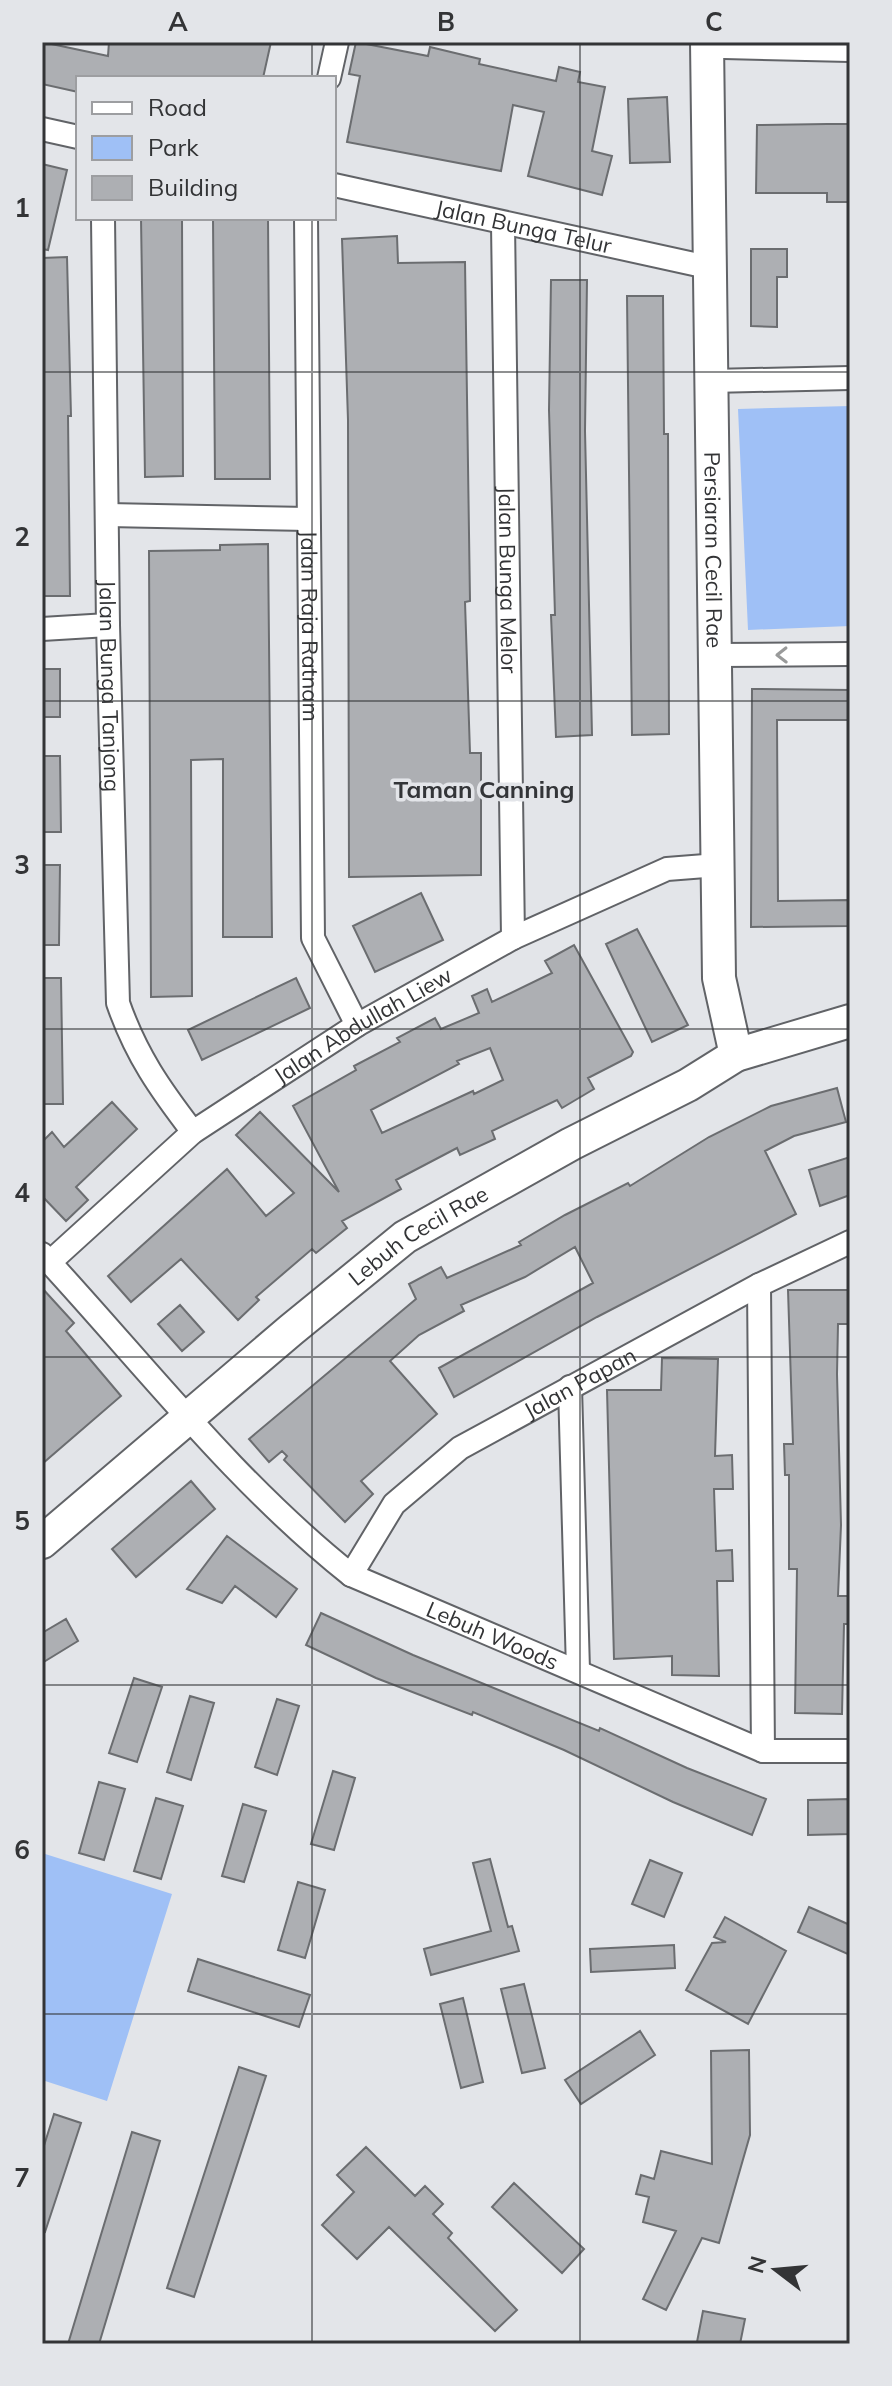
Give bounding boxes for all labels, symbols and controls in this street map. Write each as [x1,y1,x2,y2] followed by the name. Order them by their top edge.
[168,5,188,38] text: A
[437,5,455,38] text: B
[705,5,723,38] text: C
[76,76,336,220] legend
[148,92,207,122] text: Road
[148,132,199,162] text: Park
[148,172,238,202] text: Building
[14,191,30,224] text: 1
[433,194,614,260] street label: Jalan Bunga Telur
[698,451,729,648] street label: Persiaran Cecil Rae
[493,486,523,674] street label: Jalan Bunga Melor
[14,520,30,553] text: 2
[295,530,325,722] street label: Jalan Raja Ratnam
[93,580,126,792] street label: Jalan Bunga Tanjong
[775,646,788,664] one-way arrow
[394,774,574,804] district label: Taman Canning
[14,848,30,881] text: 3
[268,961,457,1090] street label: Jalan Abdullah Liew
[14,1176,30,1209] text: 4
[343,1179,493,1292] street label: Lebuh Cecil Rae
[519,1341,641,1425] street label: Jalan Papan
[14,1504,30,1537] text: 5
[422,1595,563,1676] street label: Lebuh Woods
[14,1833,30,1866] text: 6
[14,2161,30,2194] text: 7
[736,2230,816,2310] north arrow
[741,2253,773,2276] text: N

